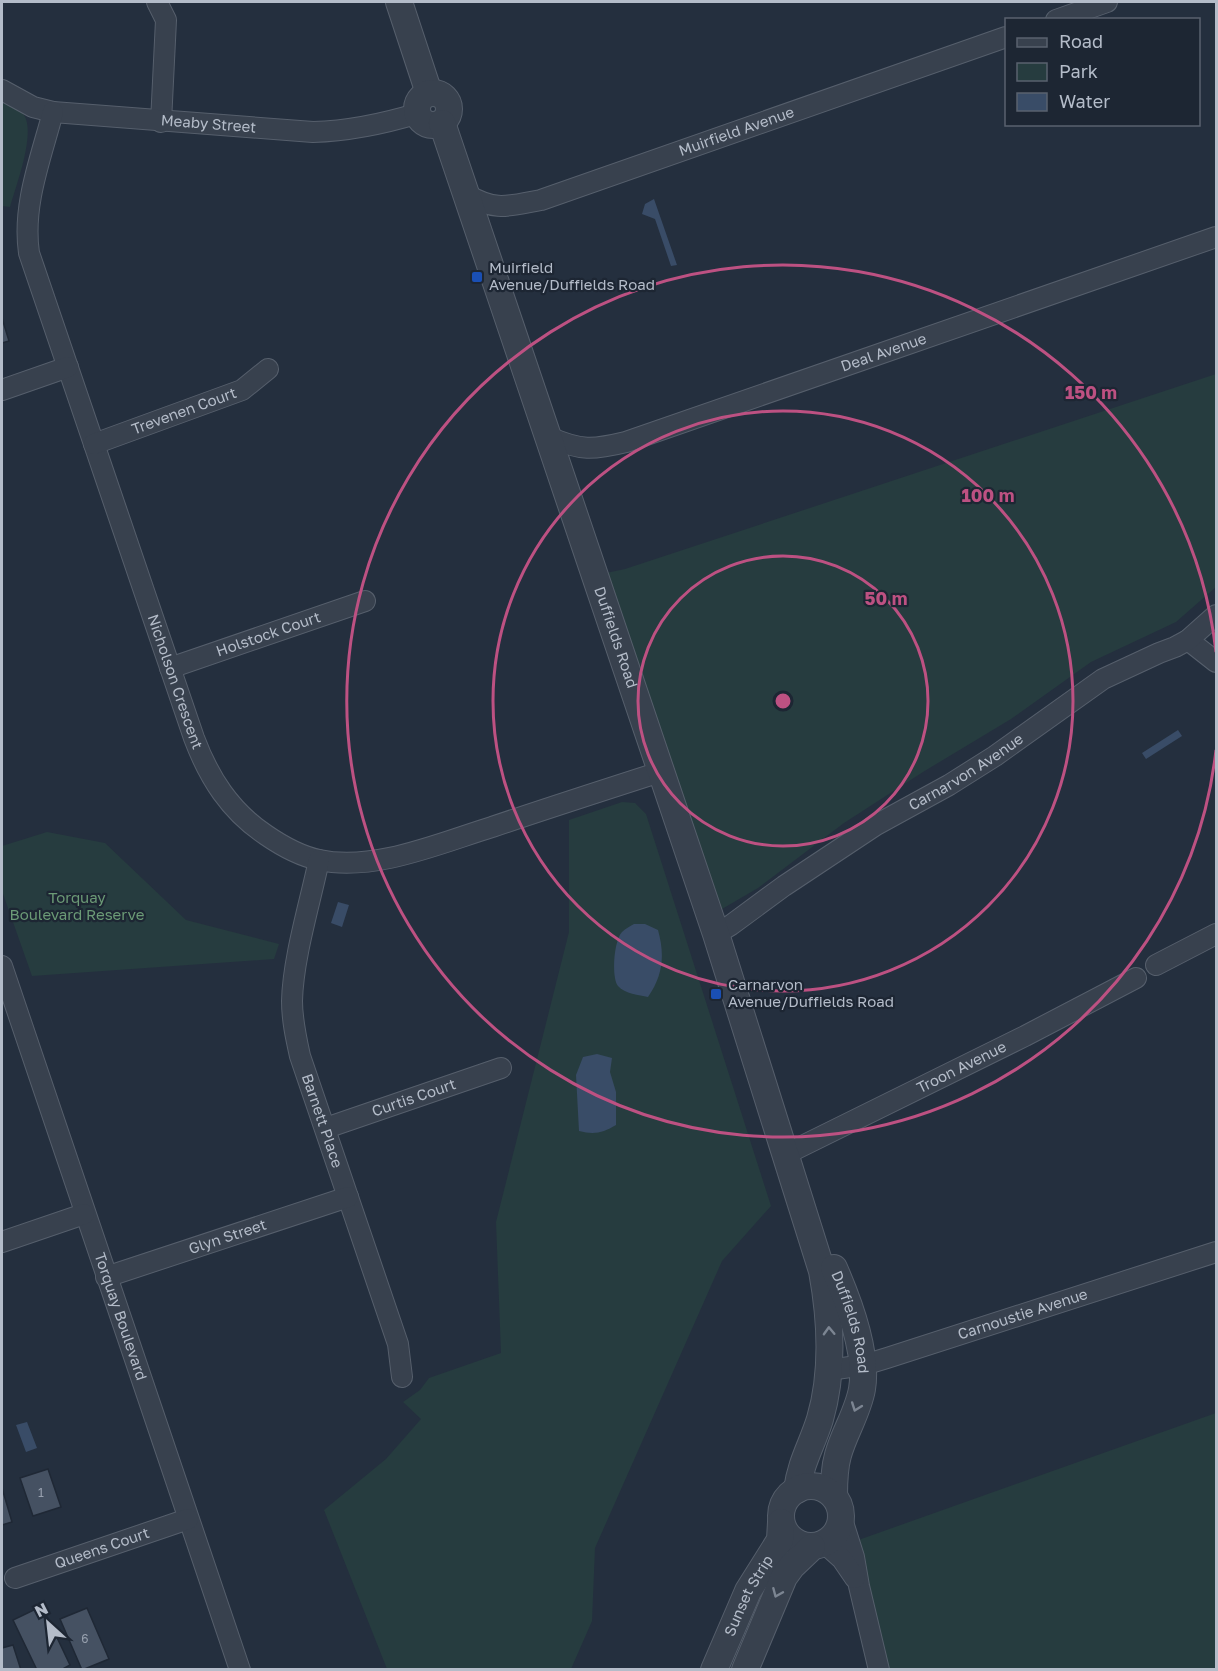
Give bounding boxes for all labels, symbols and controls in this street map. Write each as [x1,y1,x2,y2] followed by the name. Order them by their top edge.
[1005,18,1200,126] legend
[1059,30,1103,52] text: Road
[1059,60,1098,82] text: Park
[1059,90,1110,112] text: Water
[676,102,796,159] street label: Muirfield Avenue
[160,110,257,136] street label: Meaby Street
[489,258,655,293] place label: Muirfield Avenue/Duffields Road
[470,270,484,284] marker: Muirfield Avenue/Duffields Road
[838,328,929,375] street label: Deal Avenue
[1065,381,1117,403] text: 150 m
[129,383,239,438] street label: Trevenen Court
[962,484,1014,506] text: 100 m
[591,584,642,690] street label: Duffields Road
[865,587,907,609] text: 50 m
[214,607,323,660] street label: Holstock Court
[145,612,207,752] street label: Nicholson Crescent
[773,691,793,711] centre of rings
[905,729,1026,814] street label: Carnarvon Avenue
[10,888,145,923] park label: Torquay Boulevard Reserve
[728,975,894,1010] place label: Carnarvon Avenue/Duffields Road
[709,987,723,1001] marker: Carnarvon Avenue/Duffields Road
[913,1037,1009,1096] street label: Troon Avenue
[299,1071,347,1170] street label: Barnett Place
[369,1074,458,1120] street label: Curtis Court
[186,1215,268,1257] street label: Glyn Street
[91,1250,151,1383] street label: Torquay Boulevard
[828,1268,873,1374] street label: Duffields Road
[955,1284,1090,1343] street label: Carnoustie Avenue
[823,1327,836,1336] one-way arrow
[851,1401,864,1412] one-way arrow
[38,1485,44,1500] house number: 1
[52,1523,152,1572] street label: Queens Court
[720,1551,776,1639] street label: Sunset Strip
[773,1587,785,1598] one-way arrow
[18,1593,78,1653] north arrow
[31,1598,51,1621] text: N
[81,1631,89,1646] house number: 6

